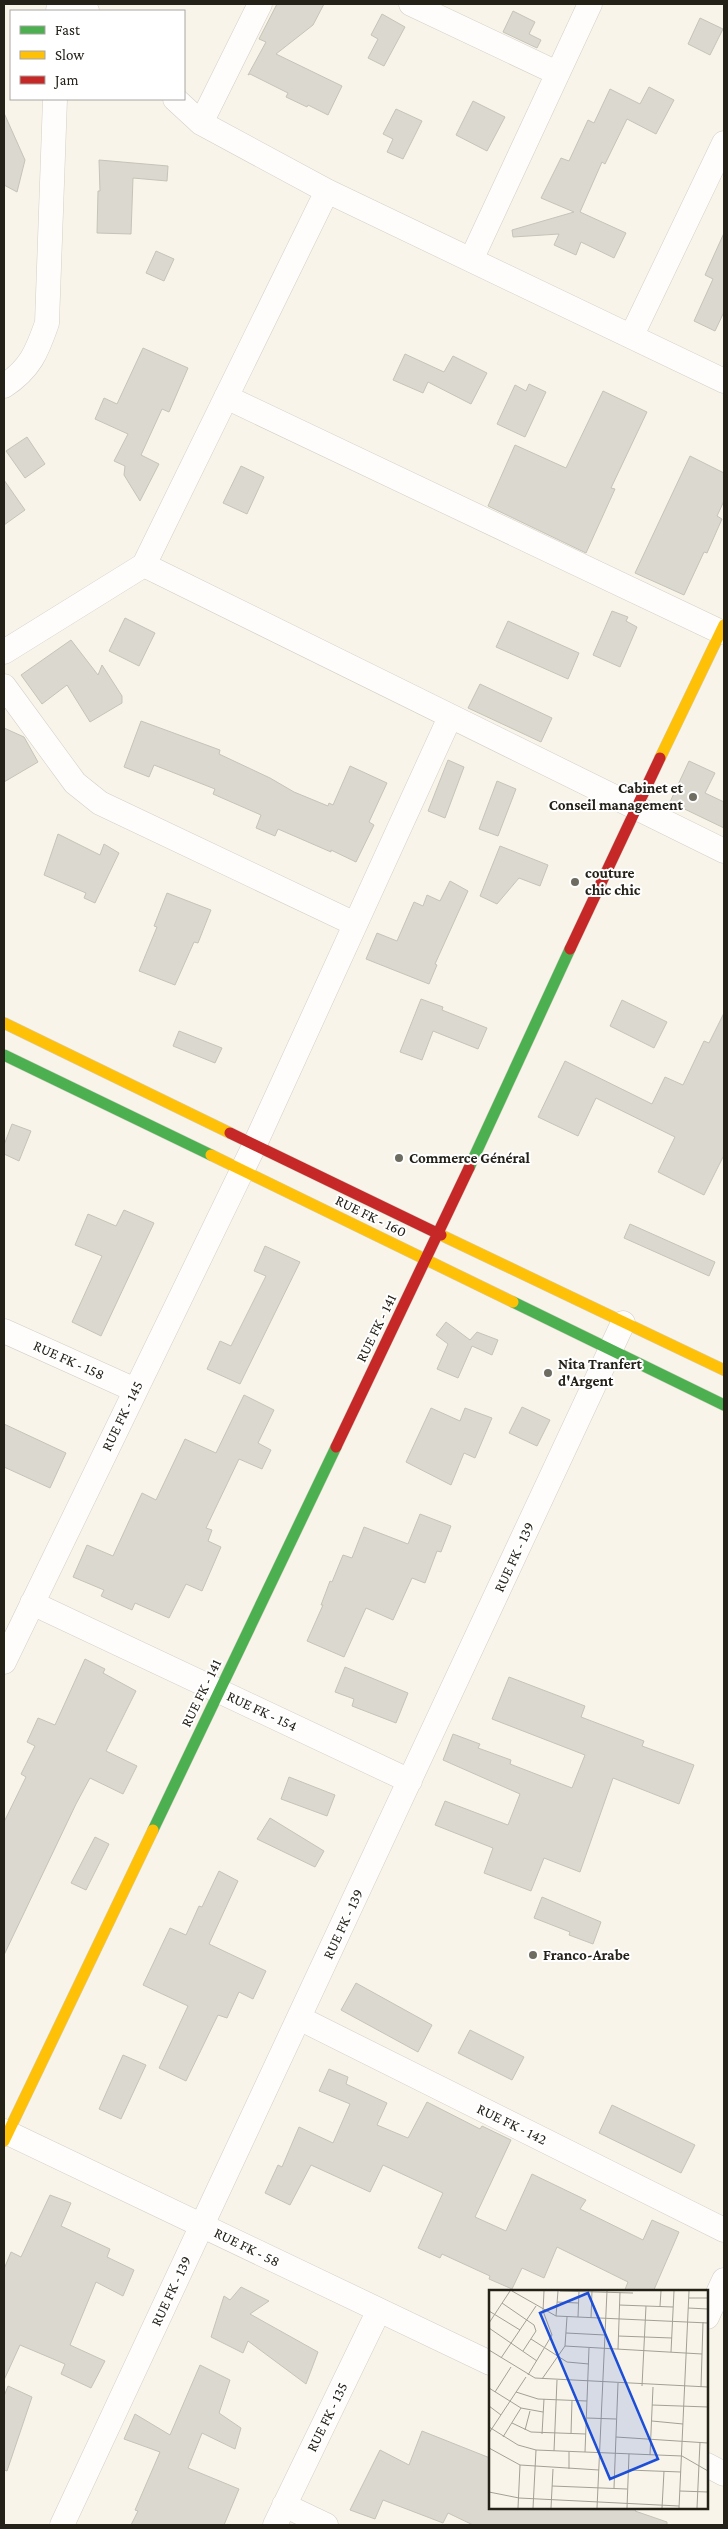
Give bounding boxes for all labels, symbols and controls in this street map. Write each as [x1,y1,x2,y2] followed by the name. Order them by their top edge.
[10,10,185,100] legend
[55,22,81,38] text: Fast
[55,47,85,63] text: Slow
[53,72,78,89] text: Jam
[549,780,684,813] place label: Cabinet et Conseil management
[687,791,699,803] marker: Cabinet et Conseil management
[585,865,641,898] place label: couture chic chic
[569,876,581,888] marker: couture chic chic
[409,1150,531,1166] place label: Commerce Général
[393,1152,405,1164] marker: Commerce Général
[333,1192,409,1240] street label: RUE FK - 160
[353,1291,399,1365] street label: RUE FK - 141
[31,1337,107,1383] street label: RUE FK - 158
[558,1356,642,1389] place label: Nita Tranfert d'Argent
[542,1367,554,1379] marker: Nita Tranfert d'Argent
[98,1379,146,1453] street label: RUE FK - 145
[491,1519,537,1595] street label: RUE FK - 139
[178,1656,224,1730] street label: RUE FK - 141
[224,1688,300,1734] street label: RUE FK - 154
[320,1886,366,1962] street label: RUE FK - 139
[543,1947,630,1963] place label: Franco-Arabe
[527,1949,539,1961] marker: Franco-Arabe
[475,2100,549,2148] street label: RUE FK - 142
[212,2224,282,2270] street label: RUE FK - 58
[148,2253,194,2329] street label: RUE FK - 139
[489,2290,708,2509] inset map
[303,2380,351,2454] street label: RUE FK - 135

